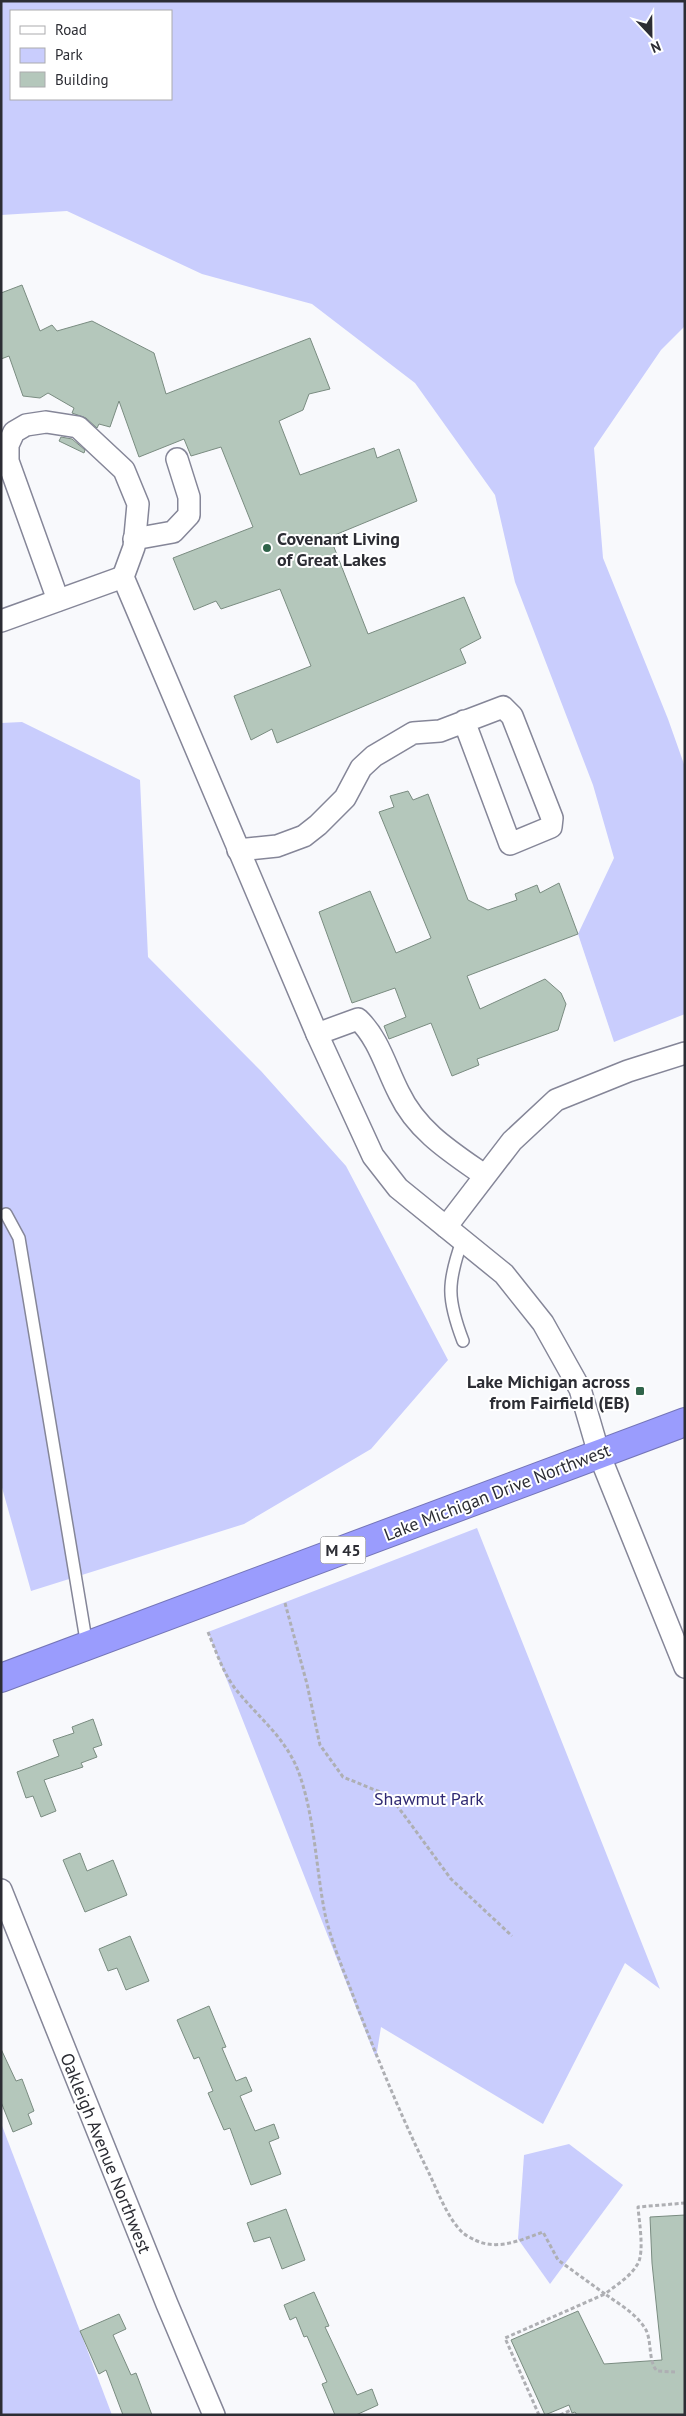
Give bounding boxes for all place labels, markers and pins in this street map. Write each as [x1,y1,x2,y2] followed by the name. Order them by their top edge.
[277,527,400,571] place label: Covenant Living of Great Lakes
[261,542,273,554] marker: Covenant Living of Great Lakes
[467,1370,630,1414] place label: Lake Michigan across from Fairfield (EB)
[634,1385,646,1397] marker: Lake Michigan across from Fairfield (EB)

